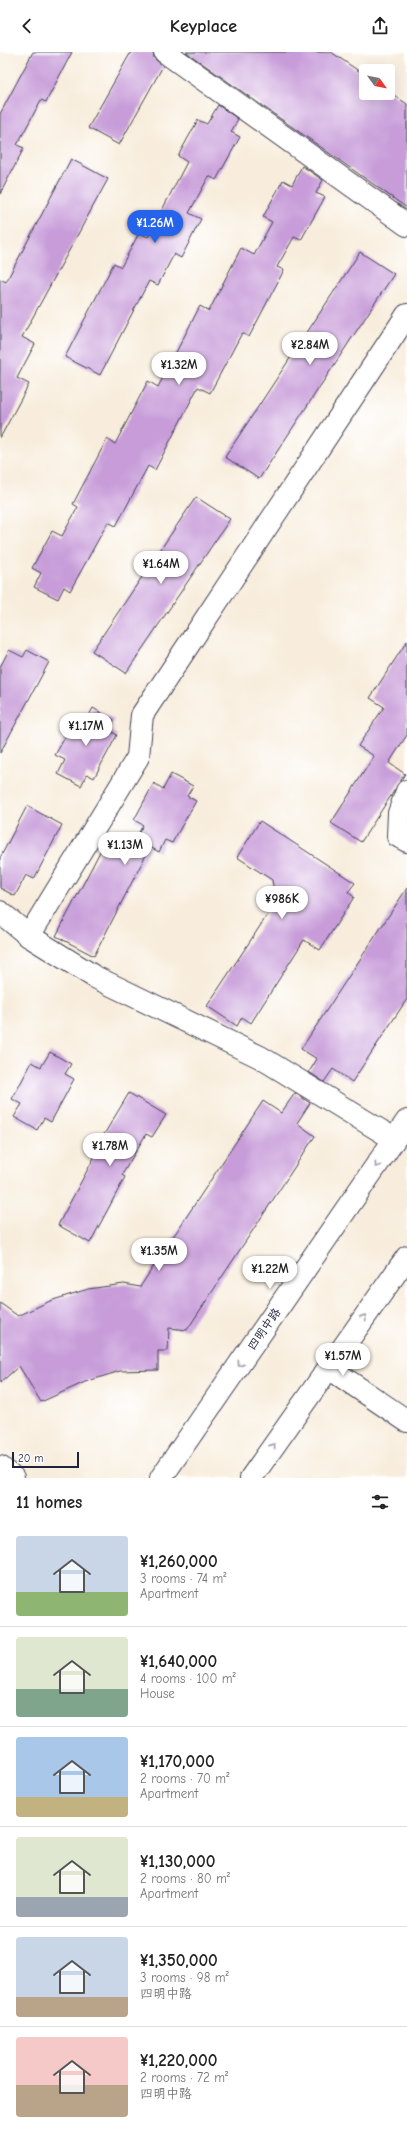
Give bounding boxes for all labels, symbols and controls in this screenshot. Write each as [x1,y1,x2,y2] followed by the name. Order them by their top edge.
[16,15,38,37] icon: back
[369,15,391,37] icon: share
[170,16,237,37] text: Keyplace
[359,64,395,100] north arrow
[359,64,395,100] map controls
[122,210,188,244] pin: ¥1.26M
[136,215,174,230] text: ¥1.26M
[277,332,343,366] pin: ¥2.84M
[291,337,329,352] text: ¥2.84M
[146,352,212,386] pin: ¥1.32M
[160,357,198,372] text: ¥1.32M
[128,551,194,585] pin: ¥1.64M
[142,556,180,571] text: ¥1.64M
[53,713,119,747] pin: ¥1.17M
[68,718,104,733] text: ¥1.17M
[92,832,158,866] pin: ¥1.13M
[107,837,143,852] text: ¥1.13M
[254,886,310,920] pin: ¥986K
[265,891,299,906] text: ¥986K
[77,1133,143,1167] pin: ¥1.78M
[92,1138,128,1153] text: ¥1.78M
[375,1160,382,1167] one-way arrow
[126,1238,192,1272] pin: ¥1.35M
[140,1243,178,1258] text: ¥1.35M
[237,1256,303,1290] pin: ¥1.22M
[251,1261,289,1276] text: ¥1.22M
[244,1305,284,1353] street label: 四明中路
[359,1314,367,1321] one-way arrow
[310,1343,376,1377] pin: ¥1.57M
[324,1348,362,1363] text: ¥1.57M
[237,1360,245,1367] one-way arrow
[268,1443,276,1450] one-way arrow
[12,1450,79,1469] scale bar
[18,1452,43,1465] text: 20 m
[369,1491,391,1513] icon: filters
[16,1493,82,1512] text: 11 homes
[48,1552,96,1600] icon: home
[140,1552,218,1571] text: ¥1,260,000
[140,1571,226,1586] text: 3 rooms · 74 m²
[140,1586,198,1601] text: Apartment
[140,1652,217,1671] text: ¥1,640,000
[48,1653,96,1701] icon: home
[140,1671,236,1686] text: 4 rooms · 100 m²
[140,1686,175,1701] text: House
[140,1752,215,1771] text: ¥1,170,000
[48,1753,96,1801] icon: home
[140,1771,229,1786] text: 2 rooms · 70 m²
[140,1786,198,1801] text: Apartment
[140,1852,216,1871] text: ¥1,130,000
[48,1853,96,1901] icon: home
[140,1871,230,1886] text: 2 rooms · 80 m²
[140,1886,198,1901] text: Apartment
[140,1951,218,1970] text: ¥1,350,000
[48,1953,96,2001] icon: home
[140,1970,229,1985] text: 3 rooms · 98 m²
[140,1986,192,2001] text: 四明中路
[140,2051,217,2070] text: ¥1,220,000
[48,2053,96,2101] icon: home
[140,2070,228,2085] text: 2 rooms · 72 m²
[140,2086,192,2101] text: 四明中路

